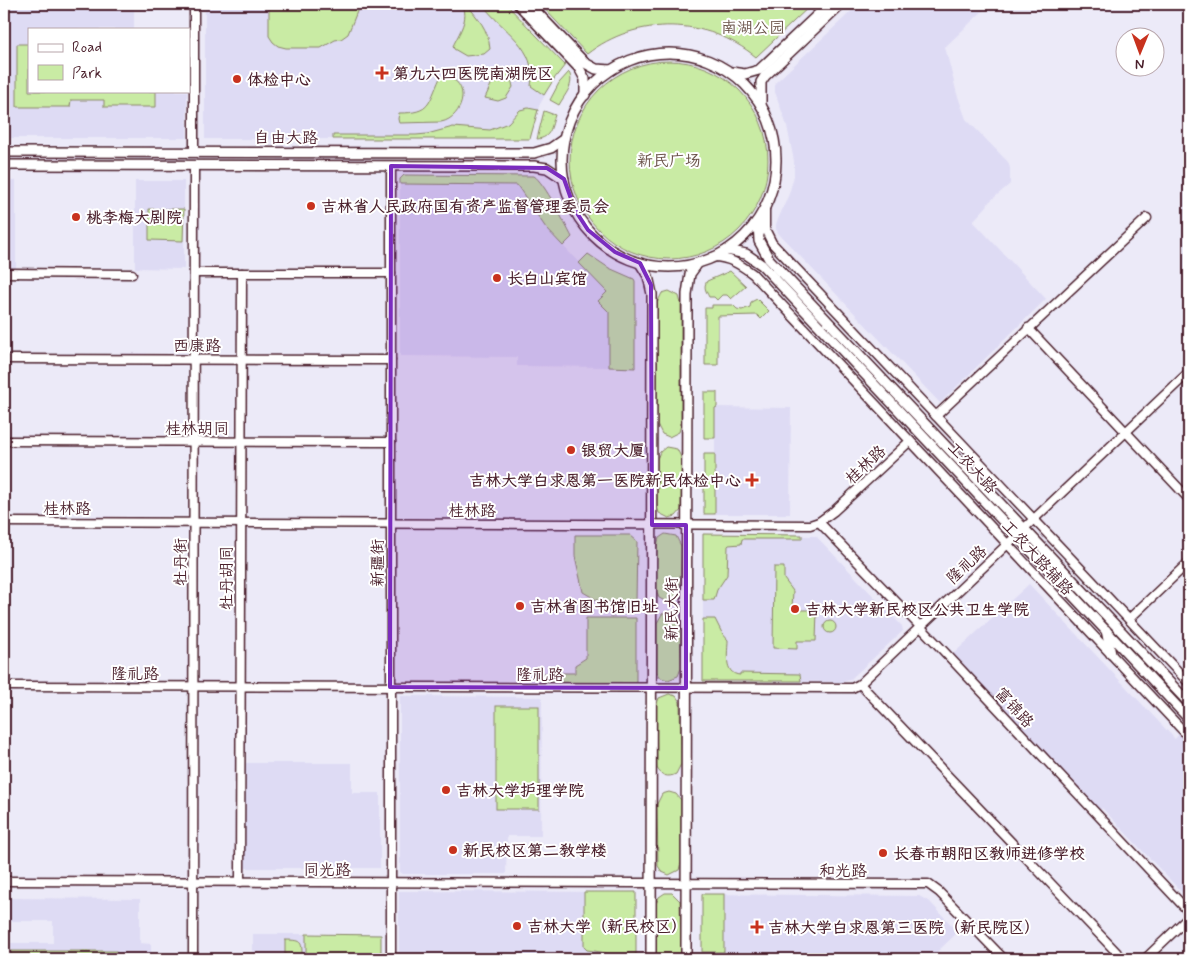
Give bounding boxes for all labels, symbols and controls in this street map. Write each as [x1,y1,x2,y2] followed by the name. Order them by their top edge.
[721,18,785,39] park label: 南湖公园
[28,28,190,92] legend
[1116,28,1166,78] north arrow
[72,38,102,58] text: Road
[1135,55,1145,73] text: N
[72,64,102,84] text: Park
[393,64,553,85] place label: 第九六四医院南湖院区
[375,66,389,80] marker: 第九六四医院南湖院区
[247,70,311,91] place label: 体检中心
[231,73,243,85] marker: 体检中心
[254,128,318,149] street label: 自由大路
[637,151,701,172] park label: 新民广场
[321,197,609,218] place label: 吉林省人民政府国有资产监督管理委员会
[305,200,317,212] marker: 吉林省人民政府国有资产监督管理委员会
[86,208,182,229] place label: 桃李梅大剧院
[70,211,82,223] marker: 桃李梅大剧院
[507,269,587,290] place label: 长白山宾馆
[491,272,503,284] marker: 长白山宾馆
[173,336,221,357] street label: 西康路
[165,419,229,440] street label: 桂林胡同
[942,437,1001,499] street label: 工农大路
[581,441,645,462] place label: 银贸大厦
[841,441,891,489] street label: 桂林路
[565,444,577,456] marker: 银贸大厦
[469,471,741,492] place label: 吉林大学白求恩第一医院新民体检中心
[745,473,759,487] marker: 吉林大学白求恩第一医院新民体检中心
[43,499,91,520] street label: 桂林路
[448,501,496,522] street label: 桂林路
[996,516,1077,600] street label: 工农大路辅路
[171,538,192,586] street label: 牡丹街
[368,539,389,587] street label: 新疆街
[942,541,992,589] street label: 隆礼路
[217,546,238,610] street label: 牡丹胡同
[662,577,683,641] street label: 新民大街
[530,597,658,618] place label: 吉林省图书馆旧址
[514,600,526,612] marker: 吉林省图书馆旧址
[805,600,1029,621] place label: 吉林大学新民校区公共卫生学院
[789,603,801,615] marker: 吉林大学新民校区公共卫生学院
[111,664,159,685] street label: 隆礼路
[516,665,564,686] street label: 隆礼路
[990,683,1038,733] street label: 富锦路
[456,781,584,802] place label: 吉林大学护理学院
[440,784,452,796] marker: 吉林大学护理学院
[463,841,607,862] place label: 新民校区第二教学楼
[447,844,459,856] marker: 新民校区第二教学楼
[893,844,1085,865] place label: 长春市朝阳区教师进修学校
[877,847,889,859] marker: 长春市朝阳区教师进修学校
[303,860,351,881] street label: 同光路
[819,861,867,882] street label: 和光路
[527,917,687,938] place label: 吉林大学（新民校区）
[768,918,1040,939] place label: 吉林大学白求恩第三医院（新民院区）
[511,920,523,932] marker: 吉林大学（新民校区）
[750,920,764,934] marker: 吉林大学白求恩第三医院（新民院区）

